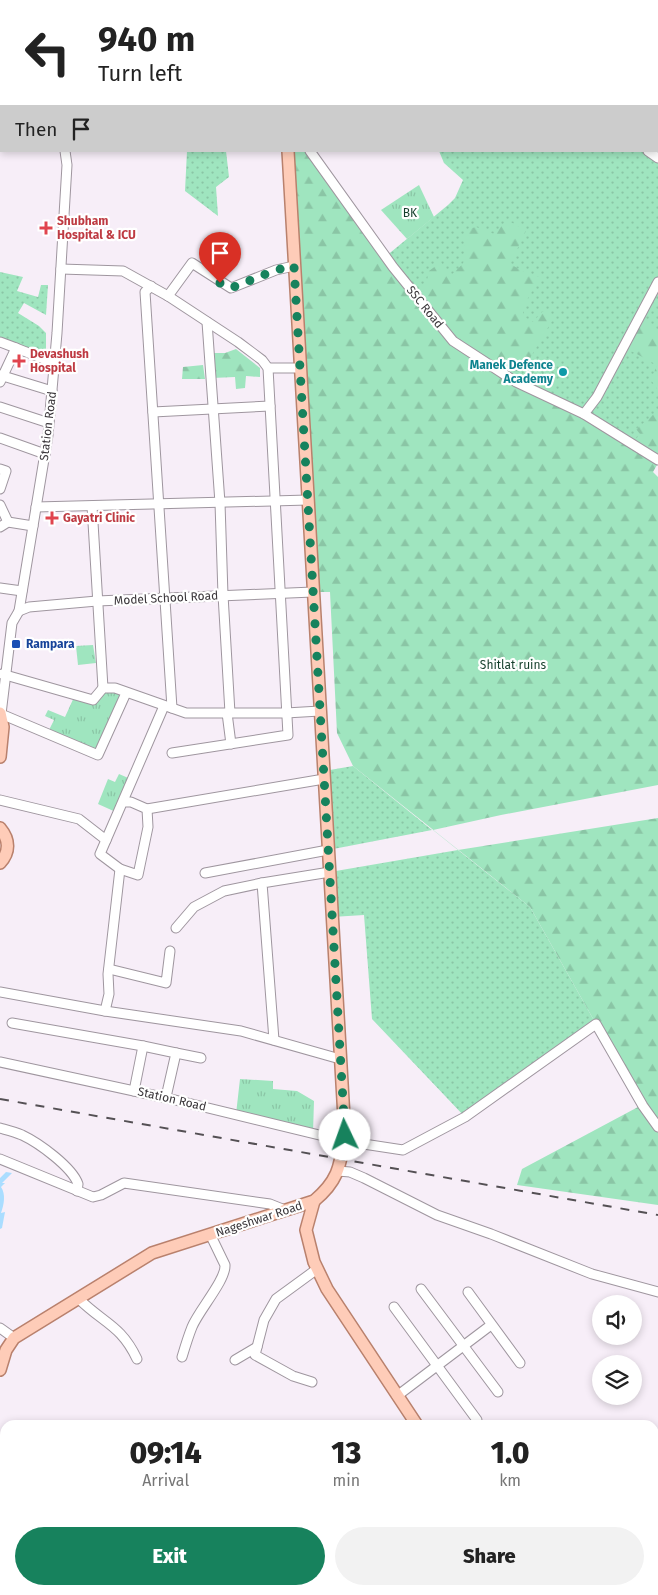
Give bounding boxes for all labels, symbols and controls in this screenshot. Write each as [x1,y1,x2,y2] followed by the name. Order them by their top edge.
[98,18,195,60] text: 940 m
[15,20,80,85] icon: left
[98,60,182,87] text: Turn left
[67,115,95,143] icon: arrive
[15,118,57,141] text: Then
[403,206,418,220] park label: BK
[57,214,136,242] place label: Shubham Hospital & ICU
[39,221,53,235] marker: Shubham Hospital & ICU
[199,232,241,283] pin
[206,239,234,267] icon: arrive
[404,283,446,331] street label: SSC Road
[30,347,89,375] place label: Devashush Hospital
[12,354,26,368] marker: Devashush Hospital
[470,358,554,386] place label: Manek Defence Academy
[557,366,569,378] marker: Manek Defence Academy
[37,390,59,462] street label: Station Road
[45,511,59,525] marker: Gayatri Clinic
[63,511,135,525] place label: Gayatri Clinic
[113,588,219,608] street label: Model School Road
[26,637,75,651] place label: Rampara
[10,638,22,650] marker: Rampara
[480,658,547,672] park label: Shitlat ruins
[136,1084,208,1114] street label: Station Road
[318,1108,370,1160] position arrow
[214,1198,304,1240] street label: Nageshwar Road
[592,1295,642,1405] map controls
[592,1295,642,1345] button: sound
[592,1355,642,1405] button: layers
[129,1435,202,1471] text: 09:14
[331,1435,361,1471] text: 13
[491,1435,530,1471] text: 1.0
[142,1471,189,1490] text: Arrival
[332,1471,360,1490] text: min
[499,1471,521,1490] text: km
[15,1527,325,1585] button: Exit
[335,1527,644,1585] button: Share

